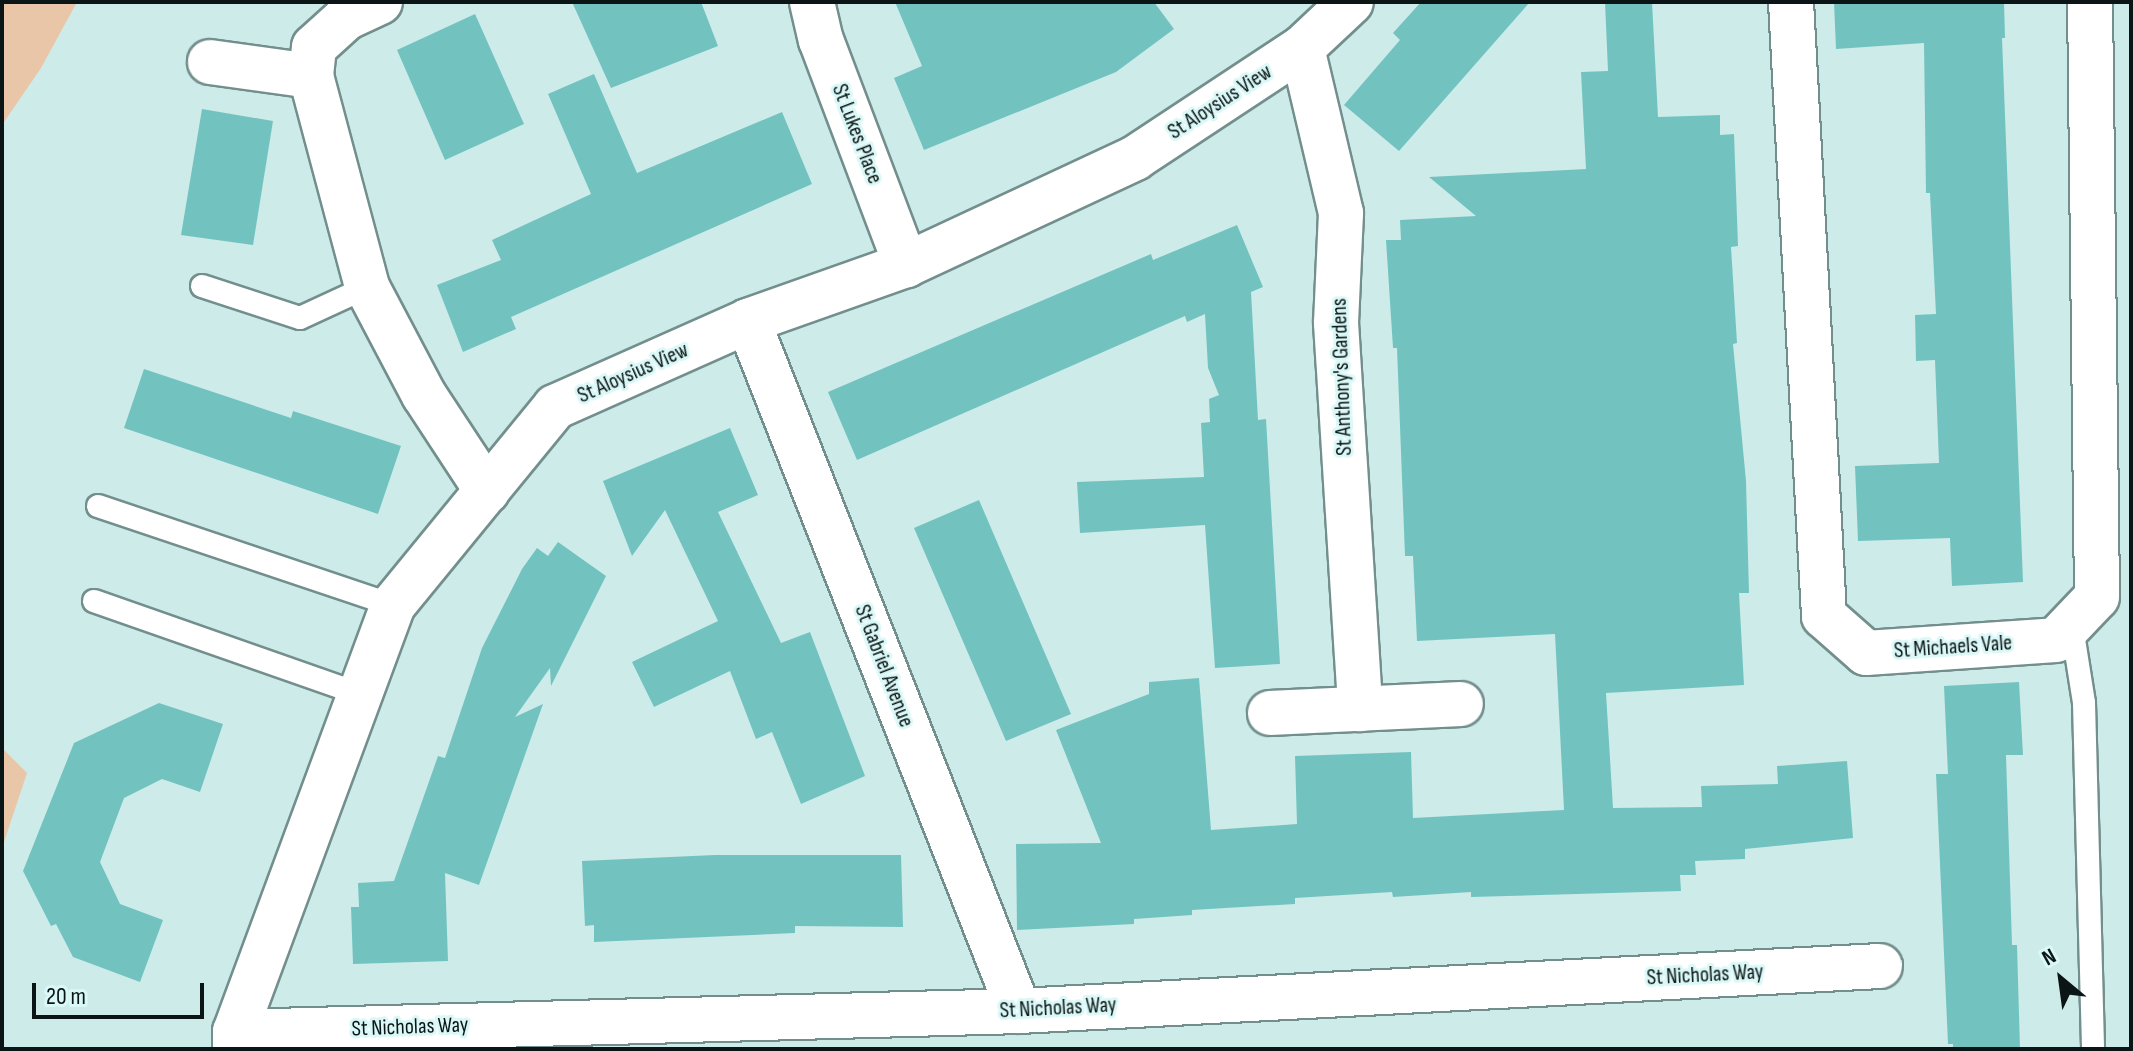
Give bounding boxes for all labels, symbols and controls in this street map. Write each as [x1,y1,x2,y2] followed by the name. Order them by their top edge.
[1163,59,1277,145] street label: St Aloysius View
[826,80,888,188] street label: St Lukes Place
[1326,298,1358,456] street label: St Anthony's Gardens
[573,337,693,409] street label: St Aloysius View
[849,601,919,731] street label: St Gabriel Avenue
[1893,630,2013,664] street label: St Michaels Vale
[2021,939,2101,1019] north arrow
[2037,943,2061,972] text: N
[1646,959,1764,991] street label: St Nicholas Way
[36,967,208,1017] scale bar
[46,982,86,1011] text: 20 m
[999,992,1117,1024] street label: St Nicholas Way
[351,1012,469,1042] street label: St Nicholas Way

